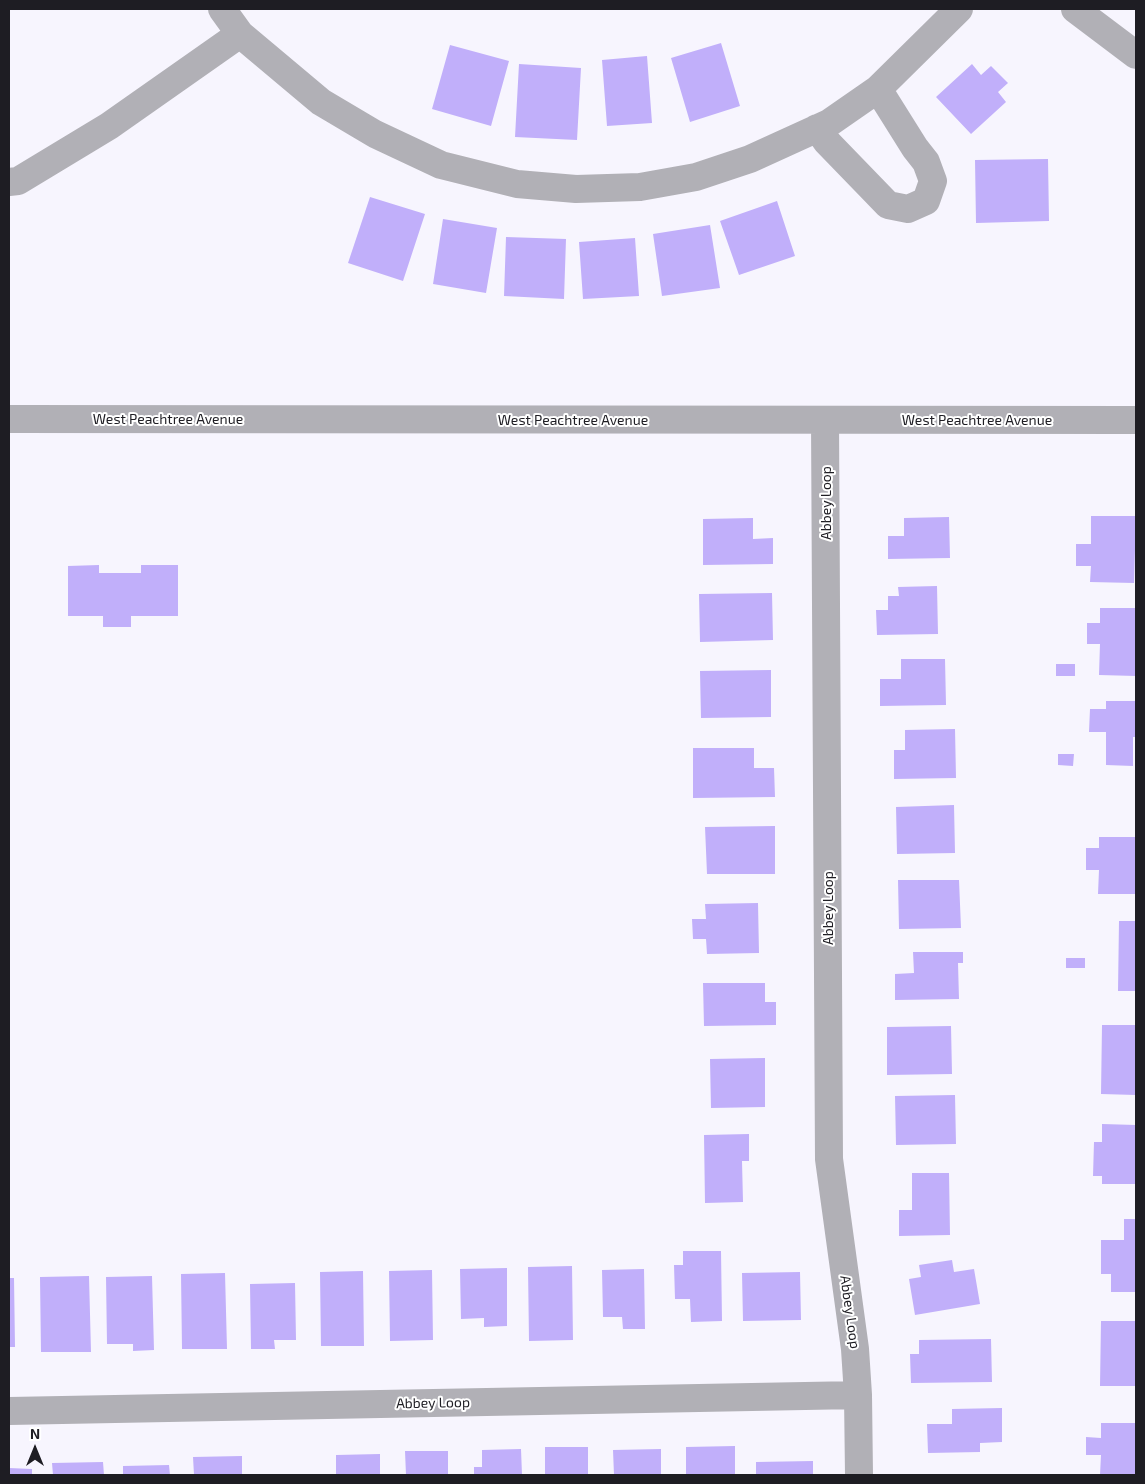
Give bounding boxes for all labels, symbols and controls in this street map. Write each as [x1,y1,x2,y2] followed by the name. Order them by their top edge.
[93,411,243,427] street label: West Peachtree Avenue
[498,412,648,428] street label: West Peachtree Avenue
[902,412,1052,428] street label: West Peachtree Avenue
[818,466,834,540] street label: Abbey Loop
[820,871,836,945] street label: Abbey Loop
[837,1274,863,1350] street label: Abbey Loop
[396,1394,470,1412] street label: Abbey Loop
[10,1424,60,1474] north arrow
[30,1425,40,1442] text: N

